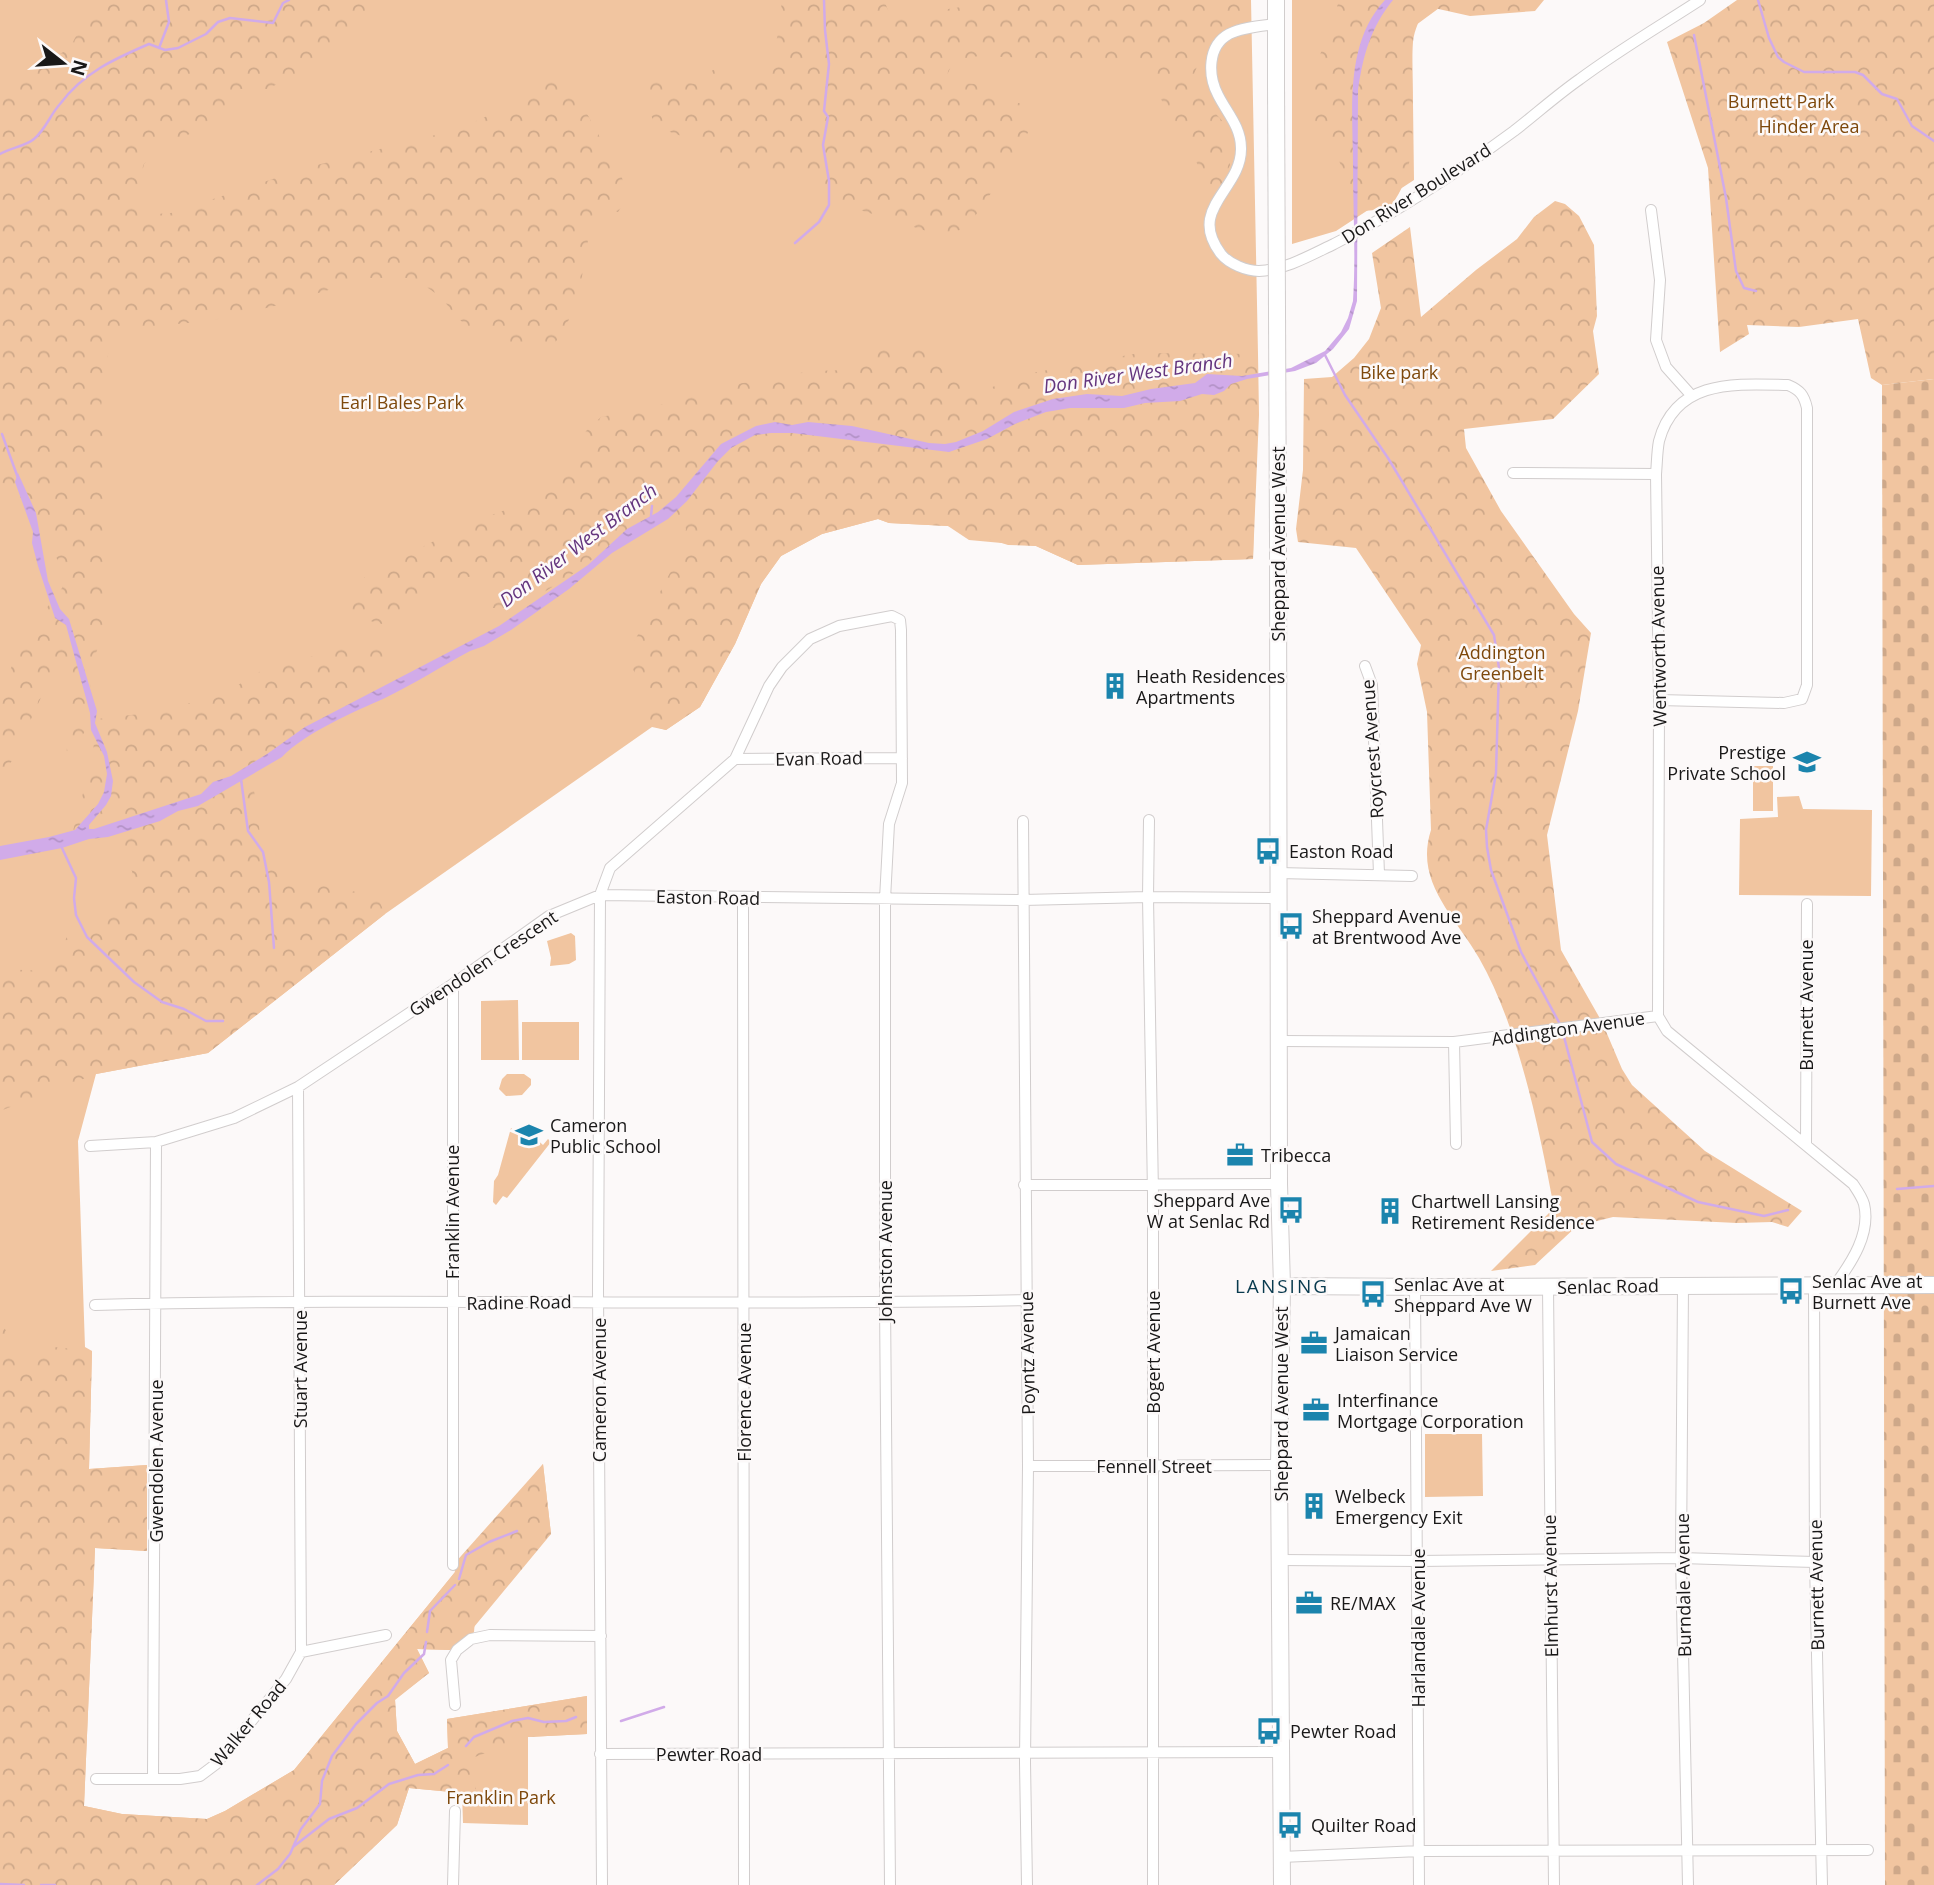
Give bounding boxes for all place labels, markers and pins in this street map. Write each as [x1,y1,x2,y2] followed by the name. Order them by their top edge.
[1136,664,1285,709] place label: Heath Residences Apartments
[1100,671,1130,701] building icon: Heath Residences Apartments
[1667,740,1786,785] place label: Prestige Private School
[1792,747,1822,777] school or university icon: Prestige Private School
[1253,836,1283,866] bus stop icon: Easton Road
[1289,839,1394,863] place label: Easton Road
[1312,904,1461,949] place label: Sheppard Avenue at Brentwood Ave
[1276,911,1306,941] bus stop icon: Sheppard Avenue at Brentwood Ave
[550,1113,661,1158] place label: Cameron Public School
[514,1120,544,1150] school or university icon: Cameron Public School
[1225,1140,1255,1170] office icon: Tribecca
[1261,1143,1331,1167] place label: Tribecca
[1147,1188,1270,1233] place label: Sheppard Ave W at Senlac Rd
[1411,1189,1595,1234] place label: Chartwell Lansing Retirement Residence
[1276,1195,1306,1225] bus stop icon: Sheppard Ave W at Senlac Rd
[1375,1196,1405,1226] building icon: Chartwell Lansing Retirement Residence
[1812,1269,1922,1314] place label: Senlac Ave at Burnett Ave
[1394,1272,1532,1317] place label: Senlac Ave at Sheppard Ave W
[1776,1276,1806,1306] bus stop icon: Senlac Ave at Burnett Ave
[1358,1279,1388,1309] bus stop icon: Senlac Ave at Sheppard Ave W
[1333,1321,1458,1366] place label: Jamaican Liaison Service
[1299,1328,1329,1358] office icon: Jamaican Liaison Service
[1337,1388,1524,1433] place label: Interfinance Mortgage Corporation
[1301,1395,1331,1425] office icon: Interfinance Mortgage Corporation
[1335,1484,1463,1529] place label: Welbeck Emergency Exit
[1299,1491,1329,1521] building icon: Welbeck Emergency Exit
[1294,1588,1324,1618] office icon: RE/MAX
[1330,1591,1396,1615] place label: RE/MAX
[1254,1716,1284,1746] bus stop icon: Pewter Road
[1290,1719,1396,1743] place label: Pewter Road
[1275,1810,1305,1840] bus stop icon: Quilter Road
[1311,1813,1417,1837] place label: Quilter Road

